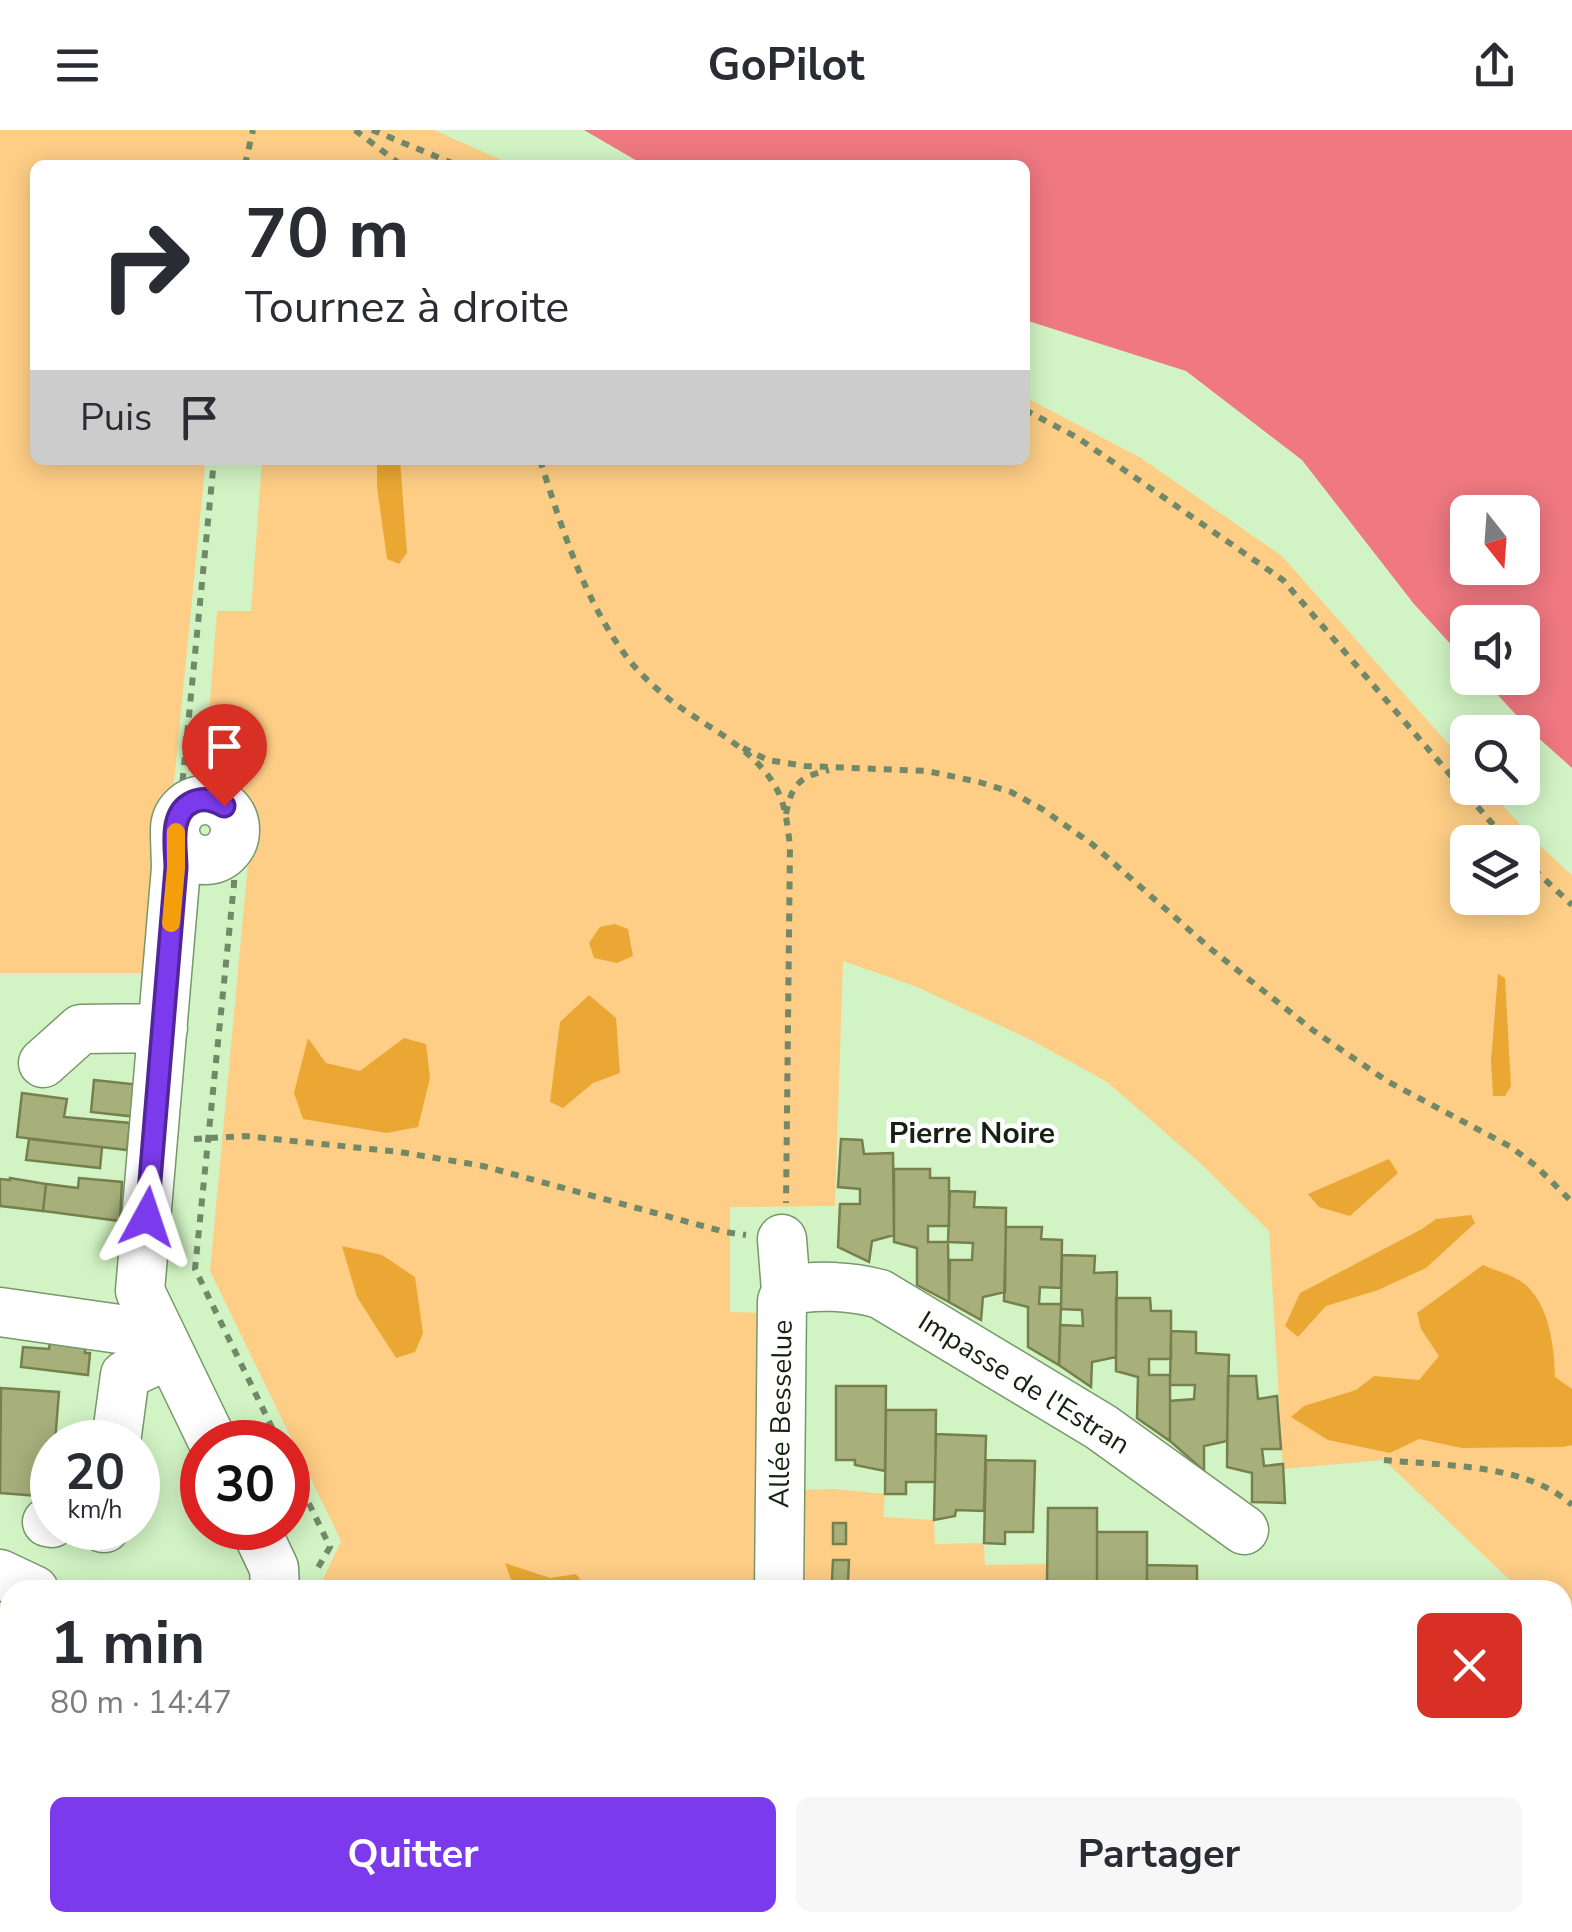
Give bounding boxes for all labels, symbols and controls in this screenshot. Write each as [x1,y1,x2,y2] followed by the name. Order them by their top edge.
[708,35,864,96] text: GoPilot
[50,38,105,93] icon: menu
[1467,38,1522,93] icon: share
[245,186,409,282] text: 70 m
[80,200,210,330] icon: right
[245,277,569,338] text: Tournez à droite
[172,390,227,445] icon: arrive
[80,392,152,443] text: Puis
[1450,495,1540,585] north arrow
[1450,495,1540,915] map controls
[1450,605,1540,695] button: sound
[182,704,267,807] pin
[1450,715,1540,805] button: search
[197,719,252,774] icon: arrive
[1450,825,1540,915] button: layers
[889,1113,1055,1154] district label: Pierre Noire
[95,1165,199,1269] position arrow
[911,1302,1137,1464] street label: Impasse de l'Estran
[760,1319,802,1509] street label: Allée Besselue
[180,1420,310,1550] speed limit sign: 30
[65,1438,125,1507] text: 20
[67,1493,123,1527] text: km/h
[50,1602,205,1684] text: 1 min
[1417,1613,1522,1718] button: close
[50,1681,232,1724] text: 80 m · 14:47
[50,1797,776,1912] button: Quitter
[796,1797,1522,1912] button: Partager

